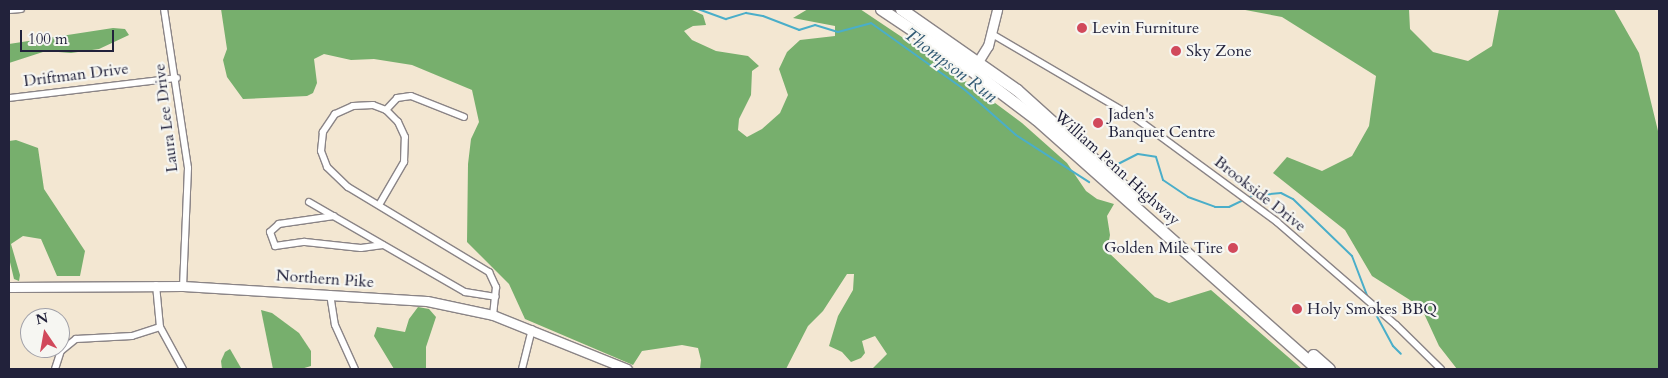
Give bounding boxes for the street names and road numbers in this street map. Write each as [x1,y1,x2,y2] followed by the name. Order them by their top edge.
[22,59,130,91] street label: Driftman Drive
[150,62,182,174] street label: Laura Lee Drive
[1050,106,1184,230] street label: William Penn Highway
[1210,152,1310,236] street label: Brookside Drive
[275,266,375,292] street label: Northern Pike

